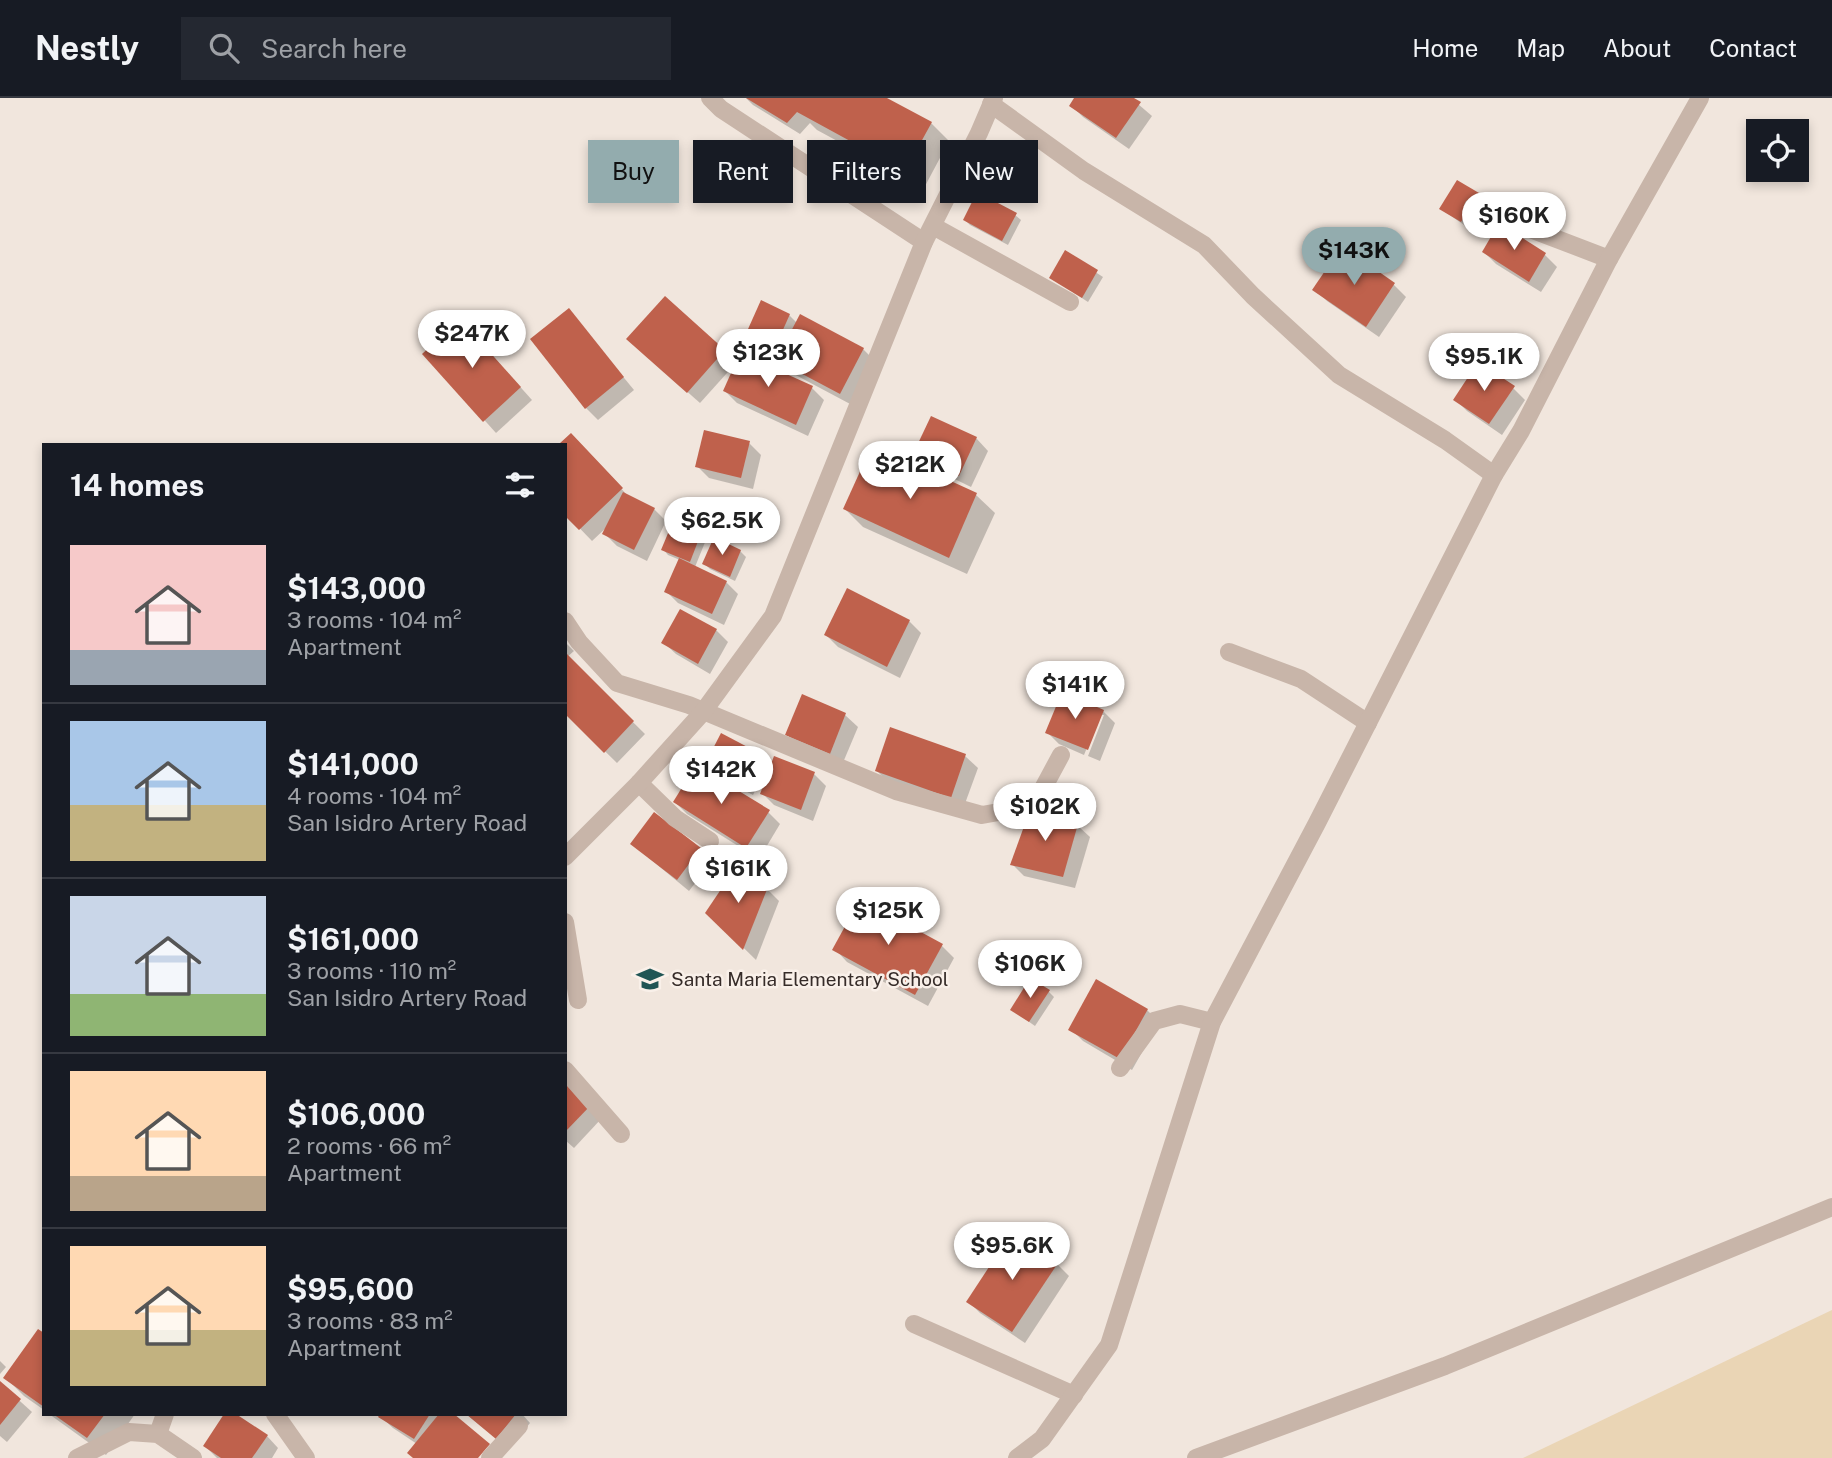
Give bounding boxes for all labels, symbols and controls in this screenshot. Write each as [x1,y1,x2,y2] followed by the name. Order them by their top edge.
[181,17,671,80] search box
[35,29,139,67] text: Nestly
[205,29,243,67] icon: search
[261,33,407,64] text: Search here
[1412,34,1478,62] text: Home
[1516,34,1565,62] text: Map
[1603,34,1671,62] text: About
[1709,34,1797,62] text: Contact
[1746,119,1809,182] map controls
[1746,119,1809,182] button: locate
[588,140,679,203] chip: Buy
[693,140,793,203] chip: Rent
[807,140,926,203] chip: Filters
[940,140,1038,203] chip: New
[1465,192,1563,252] pin: $160K
[1478,201,1550,228] text: $160K
[1305,228,1403,287] pin: $143K
[1318,236,1390,263] text: $143K
[423,310,521,370] pin: $247K
[434,319,510,346] text: $247K
[719,330,817,389] pin: $123K
[1427,334,1541,393] pin: $95.1K
[732,338,804,365] text: $123K
[1445,342,1523,369] text: $95.1K
[861,442,959,501] pin: $212K
[874,450,946,477] text: $212K
[501,466,539,504] icon: filters
[70,467,204,503] text: 14 homes
[665,498,779,557] pin: $62.5K
[680,506,764,533] text: $62.5K
[287,570,426,606] text: $143,000
[126,573,210,657] icon: home
[287,606,461,633] text: 3 rooms · 104 m²
[287,633,402,660] text: Apartment
[1026,662,1124,721] pin: $141K
[1042,670,1108,697] text: $141K
[287,746,419,782] text: $141,000
[672,746,770,806] pin: $142K
[126,749,210,833] icon: home
[685,755,757,782] text: $142K
[287,782,461,809] text: 4 rooms · 104 m²
[996,784,1094,843] pin: $102K
[1009,792,1081,819] text: $102K
[287,809,527,836] text: San Isidro Artery Road
[689,846,787,905] pin: $161K
[704,854,772,881] text: $161K
[839,888,937,947] pin: $125K
[852,896,924,923] text: $125K
[287,921,419,957] text: $161,000
[126,924,210,1008] icon: home
[981,940,1079,1000] pin: $106K
[994,949,1066,976] text: $106K
[287,957,456,984] text: 3 rooms · 110 m²
[635,964,665,994] school or university icon: Santa Maria Elementary School
[671,968,948,990] place label: Santa Maria Elementary School
[287,984,527,1011] text: San Isidro Artery Road
[287,1096,425,1132] text: $106,000
[126,1099,210,1183] icon: home
[287,1132,451,1159] text: 2 rooms · 66 m²
[287,1159,402,1186] text: Apartment
[955,1222,1069,1282] pin: $95.6K
[970,1231,1054,1258] text: $95.6K
[287,1271,414,1307] text: $95,600
[126,1274,210,1358] icon: home
[287,1307,453,1334] text: 3 rooms · 83 m²
[287,1334,402,1361] text: Apartment

